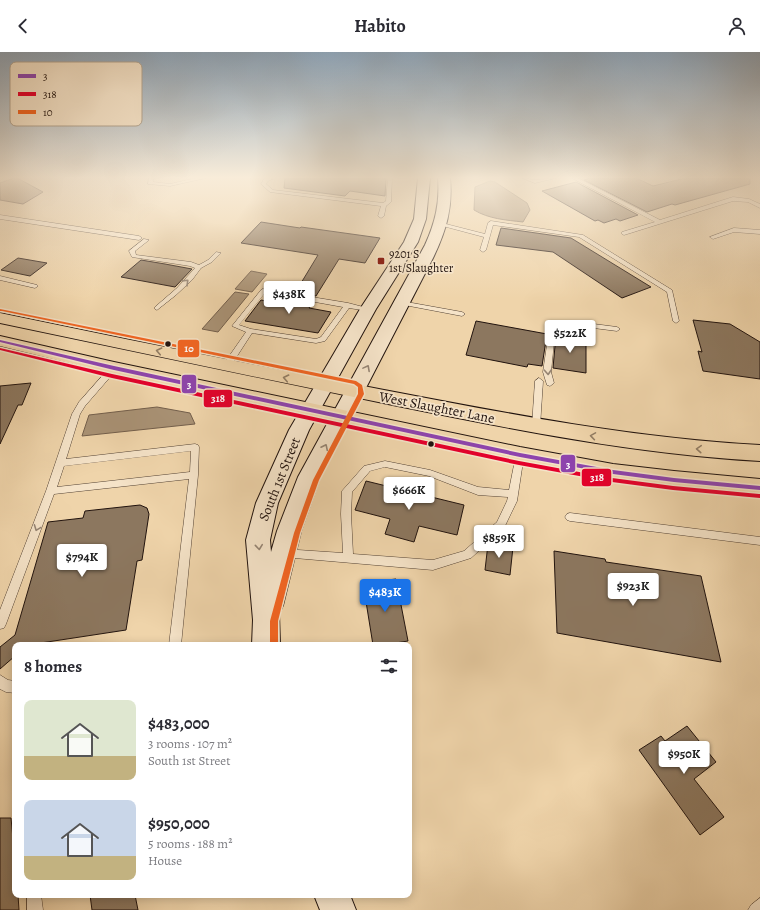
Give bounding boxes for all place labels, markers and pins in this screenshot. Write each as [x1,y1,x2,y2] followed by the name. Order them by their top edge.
[389,246,454,276] place label: 9201 S 1st/Slaughter
[376,256,386,266] marker: 9201 S 1st/Slaughter
[261,281,317,315] pin: $438K
[542,320,598,354] pin: $522K
[163,339,173,349] unlabelled marker
[426,439,436,449] unlabelled marker
[381,477,437,511] pin: $666K
[471,525,527,559] pin: $859K
[54,544,110,578] pin: $794K
[605,573,661,607] pin: $923K
[357,579,413,613] pin: $483K
[656,741,712,775] pin: $950K

